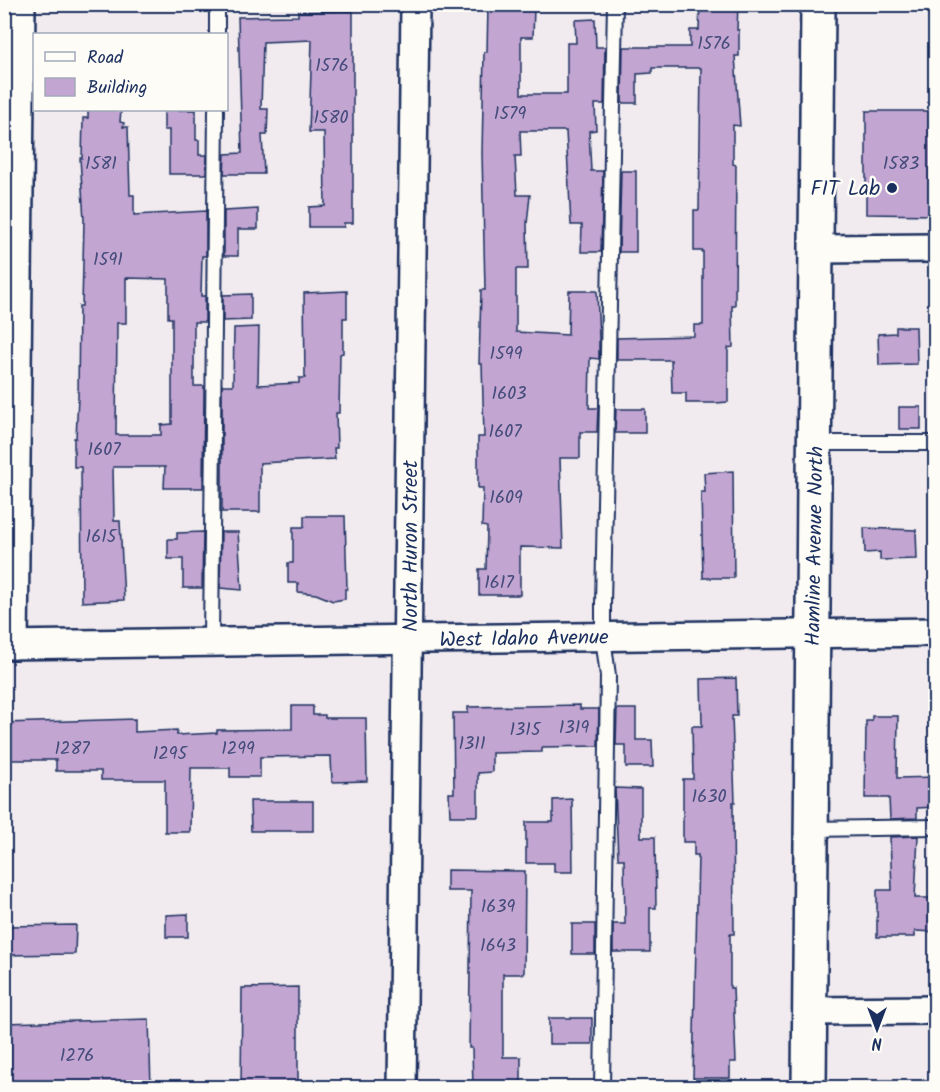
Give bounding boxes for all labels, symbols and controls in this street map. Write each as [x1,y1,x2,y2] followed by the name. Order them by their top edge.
[697,30,731,59] house number: 1576
[33,33,228,111] legend
[87,44,124,73] text: Road
[315,52,349,81] house number: 1576
[87,74,147,103] text: Building
[494,100,526,129] house number: 1579
[313,104,349,133] house number: 1580
[85,150,117,179] house number: 1581
[883,150,919,179] house number: 1583
[811,173,880,206] place label: FIT Lab
[885,181,899,195] marker: FIT Lab
[93,246,123,275] house number: 1591
[490,340,523,369] house number: 1599
[492,380,526,409] house number: 1603
[489,418,522,447] house number: 1607
[88,436,121,465] house number: 1607
[797,446,834,646] street label: Hamline Avenue North
[395,459,428,632] street label: North Huron Street
[489,484,523,513] house number: 1609
[86,523,118,552] house number: 1615
[484,569,514,598] house number: 1617
[439,622,609,657] street label: West Idaho Avenue
[559,714,589,743] house number: 1319
[509,716,542,745] house number: 1315
[458,730,486,759] house number: 1311
[54,735,90,764] house number: 1287
[221,735,255,764] house number: 1299
[153,740,189,769] house number: 1295
[692,783,726,812] house number: 1630
[481,893,516,922] house number: 1639
[480,932,516,961] house number: 1643
[847,999,907,1059] north arrow
[872,1030,882,1055] text: N
[60,1042,94,1071] house number: 1276

